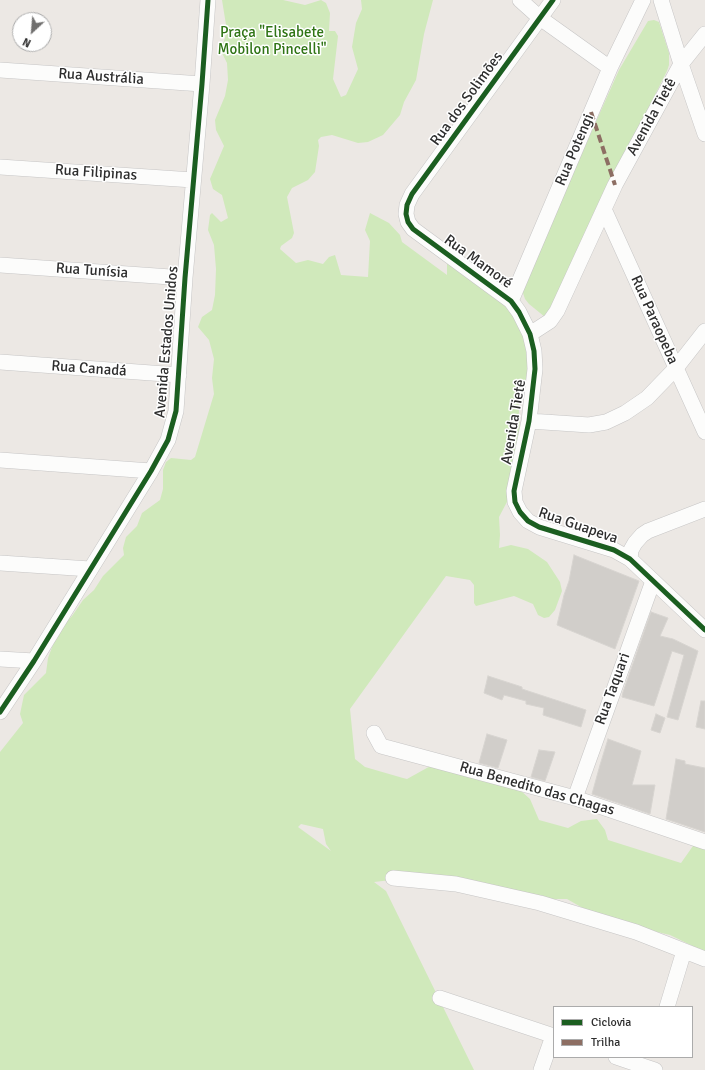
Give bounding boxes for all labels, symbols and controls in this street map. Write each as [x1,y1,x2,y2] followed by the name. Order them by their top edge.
[12,12,52,52] north arrow
[217,24,327,59] park label: Praça "Elisabete Mobilon Pincelli"
[21,35,33,50] text: N
[427,49,507,149] street label: Rua dos Solimões
[58,65,144,89] street label: Rua Austrália
[623,75,681,159] street label: Avenida Tietê
[552,111,598,189] street label: Rua Potengi
[54,161,138,185] street label: Rua Filipinas
[440,231,516,293] street label: Rua Mamoré
[55,259,129,283] street label: Rua Tunísia
[151,265,183,419] street label: Avenida Estados Unidos
[626,273,682,367] street label: Rua Paraopeba
[51,357,127,381] street label: Rua Canadá
[498,378,530,466] street label: Avenida Tietê
[536,504,620,548] street label: Rua Guapeva
[592,651,634,727] street label: Rua Taquari
[457,758,617,820] street label: Rua Benedito das Chagas
[553,1006,693,1058] legend
[591,1015,631,1030] text: Ciclovia
[591,1035,620,1050] text: Trilha

